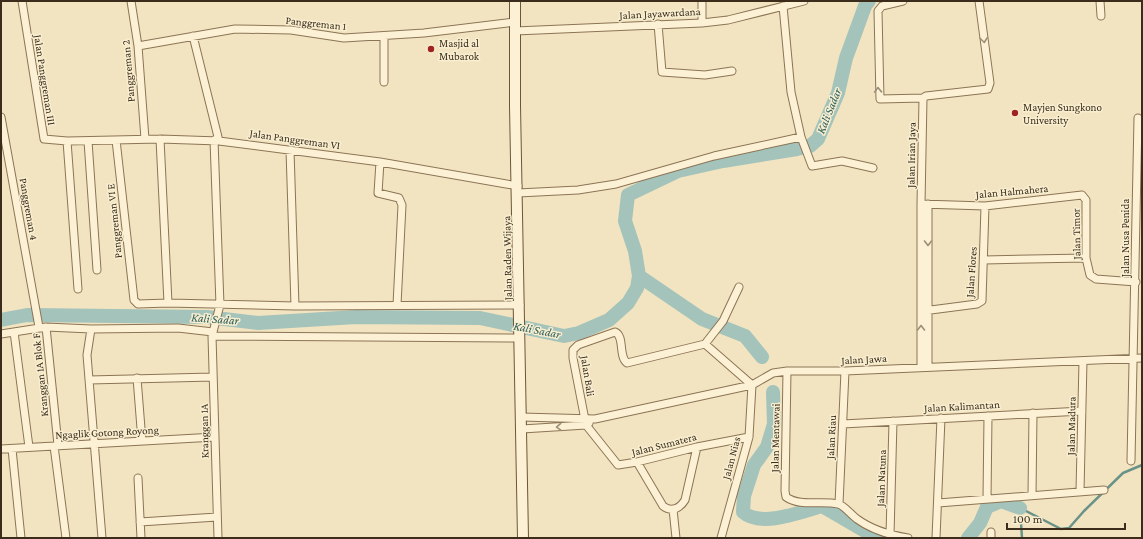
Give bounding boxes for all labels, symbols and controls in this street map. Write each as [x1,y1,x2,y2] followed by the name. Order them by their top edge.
[618,5,701,22] street label: Jalan Jayawardana
[285,14,347,33] street label: Panggreman 1
[31,33,58,126] street label: Jalan Panggreman III
[439,37,480,62] place label: Masjid al Mubarok
[979,37,988,43] one-way arrow
[119,39,138,103] street label: Panggreman 2
[426,44,436,54] marker: Masjid al Mubarok
[814,86,845,136] water label: Kali Sadar
[874,87,883,93] one-way arrow
[1023,101,1103,127] place label: Mayjen Sungkono University
[1010,108,1020,118] marker: Mayjen Sungkono University
[904,122,919,189] street label: Jalan Irian Jaya
[248,127,341,152] street label: Jalan Panggreman VI
[17,177,40,242] street label: Panggreman 4
[974,182,1049,201] street label: Jalan Halmahera
[104,183,125,259] street label: Panggreman VI E
[1119,199,1132,278] street label: Jalan Nusa Penida
[1070,208,1083,261] street label: Jalan Timor
[500,216,515,301] street label: Jalan Raden Wijaya
[924,240,932,246] one-way arrow
[963,246,980,299] street label: Jalan Flores
[191,310,240,328] water label: Kali Sadar
[512,319,562,342] water label: Kali Sadar
[917,325,925,331] one-way arrow
[30,332,51,417] street label: Kranggan 1A Blok F
[840,352,887,367] street label: Jalan Jawa
[578,354,597,398] street label: Jalan Bali
[1064,396,1079,457] street label: Jalan Madura
[923,398,1000,415] street label: Jalan Kalimantan
[198,403,211,458] street label: Kranggan 1A
[768,403,783,474] street label: Jalan Mentawai
[824,414,839,460] street label: Jalan Riau
[556,422,562,431] one-way arrow
[55,423,160,442] street label: Ngaglik Gotong Royong
[629,430,698,459] street label: Jalan Sumatera
[719,435,743,482] street label: Jalan Nias
[874,449,889,508] street label: Jalan Natuna
[1007,505,1125,531] scale bar
[1013,512,1043,526] text: 100 m

